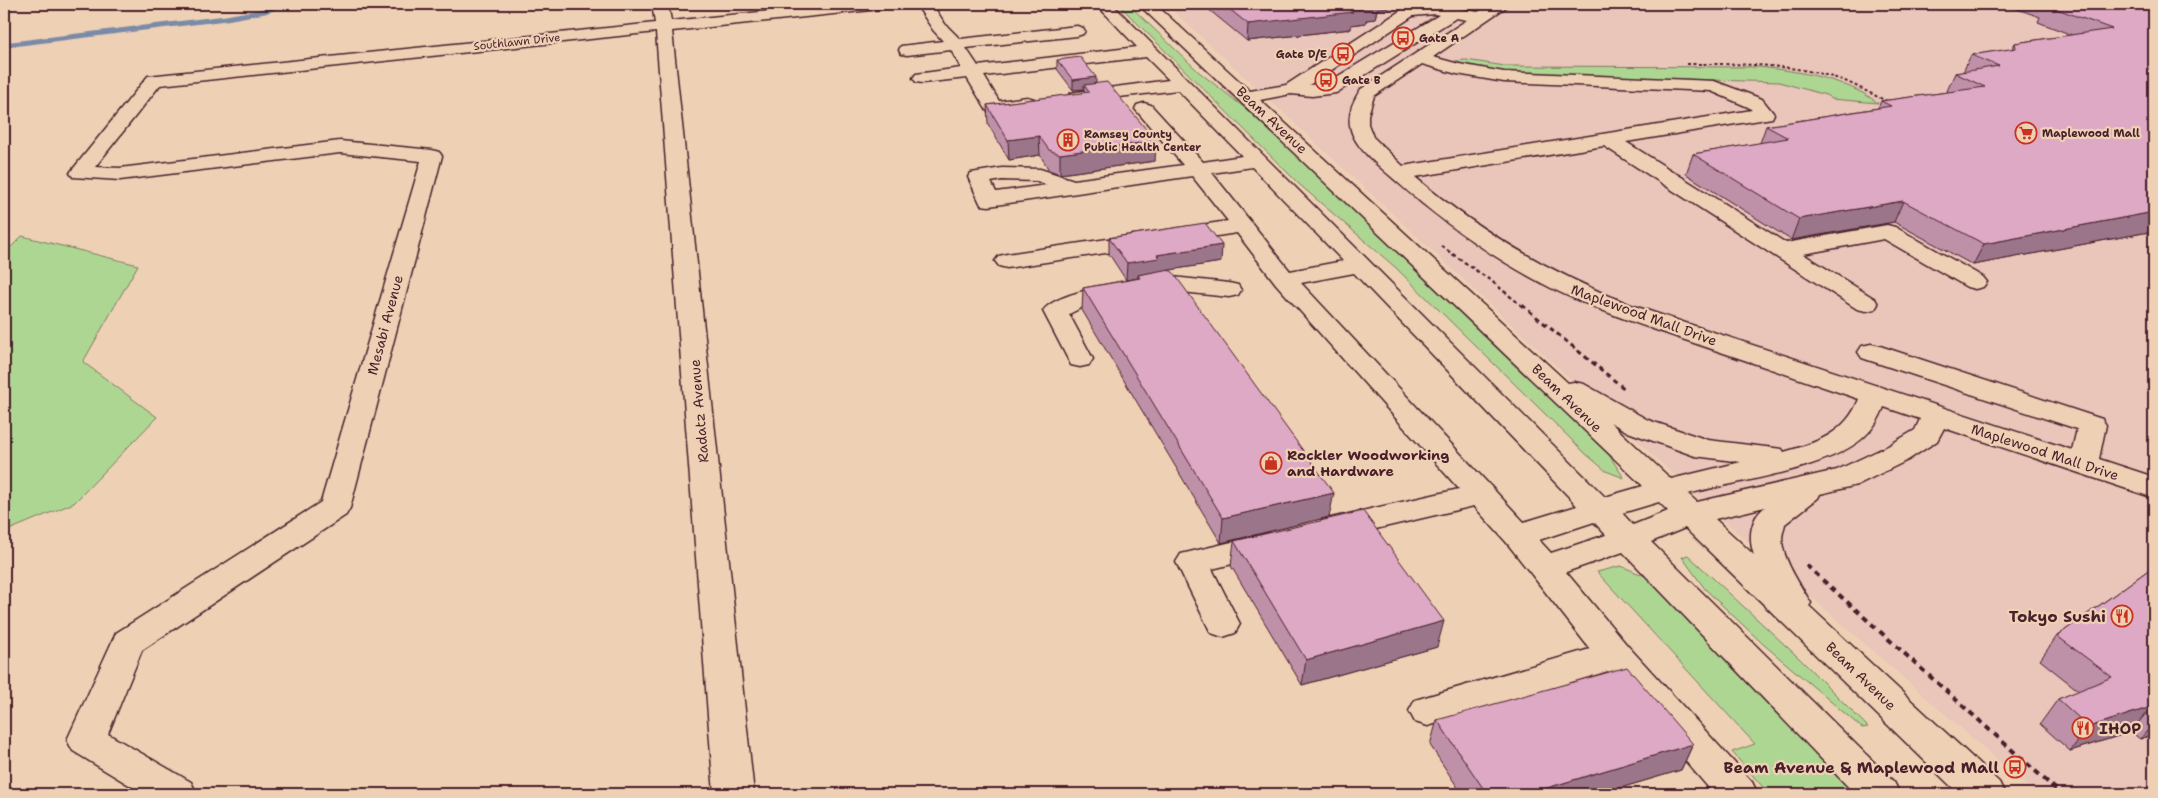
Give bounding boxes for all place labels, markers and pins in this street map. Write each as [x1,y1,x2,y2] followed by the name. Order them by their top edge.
[1391,26,1415,50] bus stop icon: Gate A
[1419,31,1460,46] place label: Gate A
[1331,42,1355,66] bus stop icon: Gate D/E
[1276,47,1327,62] place label: Gate D/E
[1314,68,1338,92] bus stop icon: Gate B
[1342,73,1381,88] place label: Gate B
[2014,121,2038,145] supermarket icon: Maplewood Mall
[2042,126,2140,141] place label: Maplewood Mall
[1084,127,1201,155] place label: Ramsey County Public Health Center
[1056,128,1080,152] building icon: Ramsey County Public Health Center
[1287,446,1449,480] place label: Rockler Woodworking and Hardware
[1259,451,1283,475] shop icon: Rockler Woodworking and Hardware
[2110,604,2134,628] restaurant icon: Tokyo Sushi
[2009,606,2106,627] place label: Tokyo Sushi
[2071,716,2095,740] restaurant icon: IHOP
[2099,718,2141,739] place label: IHOP
[2003,755,2027,779] bus stop icon: Beam Avenue & Maplewood Mall
[1724,757,1999,778] place label: Beam Avenue & Maplewood Mall

